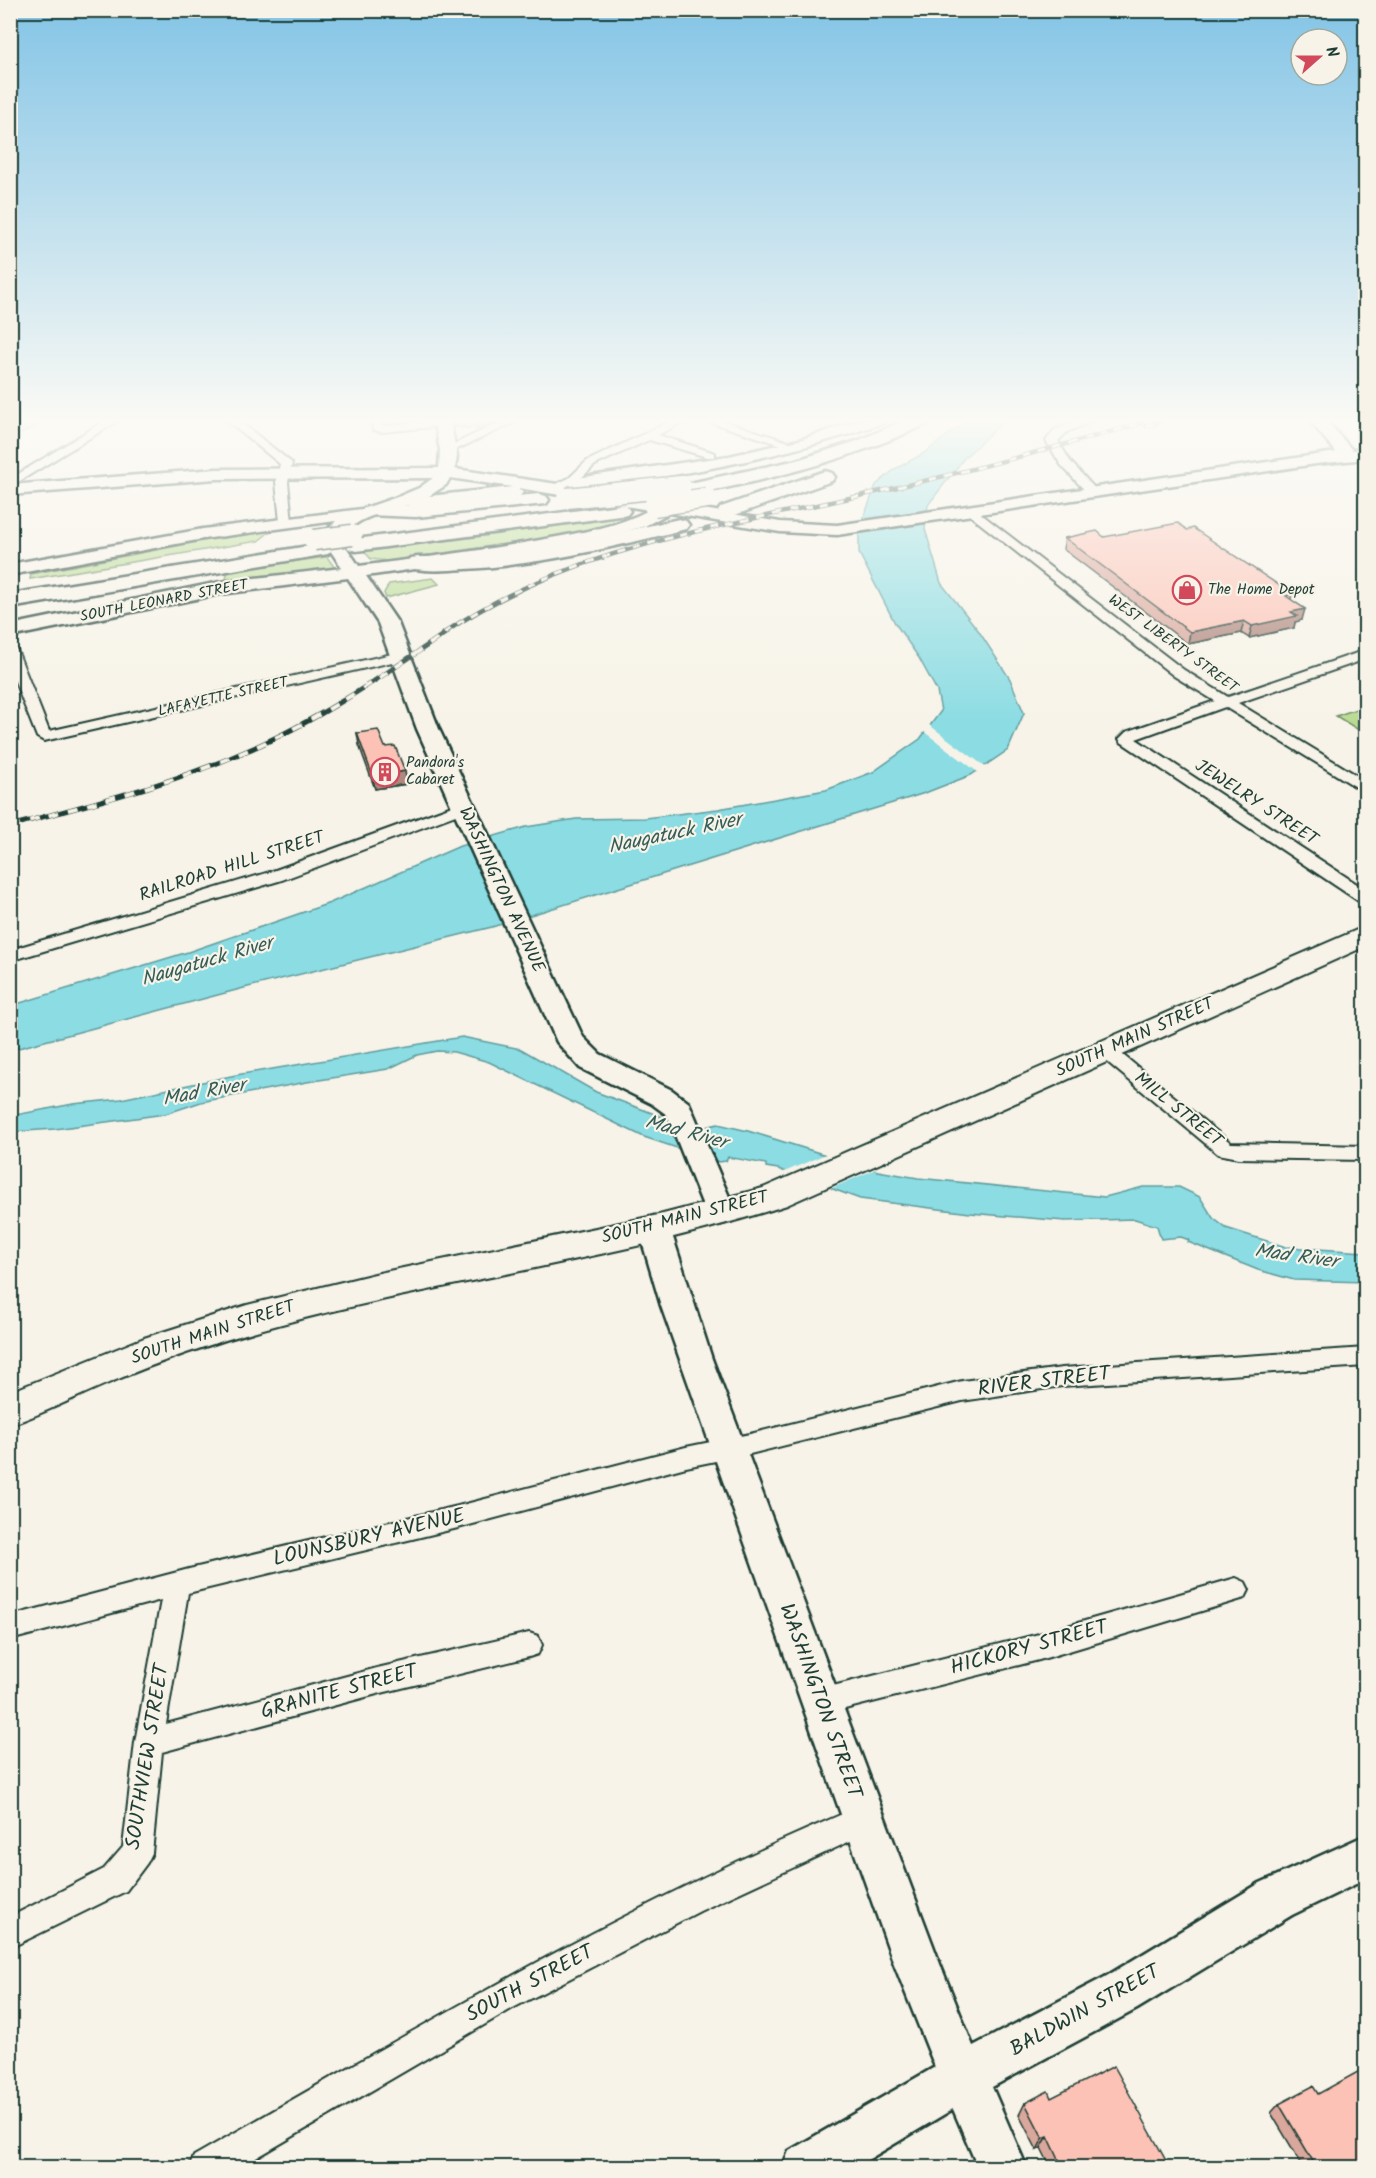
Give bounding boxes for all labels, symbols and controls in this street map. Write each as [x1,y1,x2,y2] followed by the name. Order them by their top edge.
[1289,27,1349,87] north arrow
[1318,43,1345,61] text: N
[78,573,252,629] street label: SOUTH LEONARD STREET
[1171,574,1203,606] shop icon: The Home Depot
[1208,578,1315,602] place label: The Home Depot
[1103,589,1245,701] street label: WEST LIBERTY STREET
[156,670,292,724] street label: LAFAYETTE STREET
[406,751,465,792] place label: Pandora's Cabaret
[1189,752,1325,855] street label: JEWELRY STREET
[369,756,401,788] building icon: Pandora's Cabaret
[450,802,552,978] street label: WASHINGTON AVENUE
[605,803,749,864] water label: Naugatuck River
[136,823,330,911] street label: RAILROAD HILL STREET
[137,927,281,996] water label: Naugatuck River
[1051,989,1220,1086] street label: SOUTH MAIN STREET
[1127,1065,1230,1156] street label: MILL STREET
[160,1069,252,1116] water label: Mad River
[641,1107,735,1160] water label: Mad River
[599,1183,773,1253] street label: SOUTH MAIN STREET
[1252,1235,1344,1279] water label: Mad River
[127,1292,300,1373] street label: SOUTH MAIN STREET
[976,1357,1114,1407] street label: RIVER STREET
[270,1500,469,1576] street label: LOUNSBURY AVENUE
[769,1599,871,1805] street label: WASHINGTON STREET
[947,1611,1113,1685] street label: HICKORY STREET
[257,1655,423,1729] street label: GRANITE STREET
[117,1660,179,1852] street label: SOUTHVIEW STREET
[460,1936,601,2032] street label: SOUTH STREET
[1004,1955,1168,2066] street label: BALDWIN STREET

